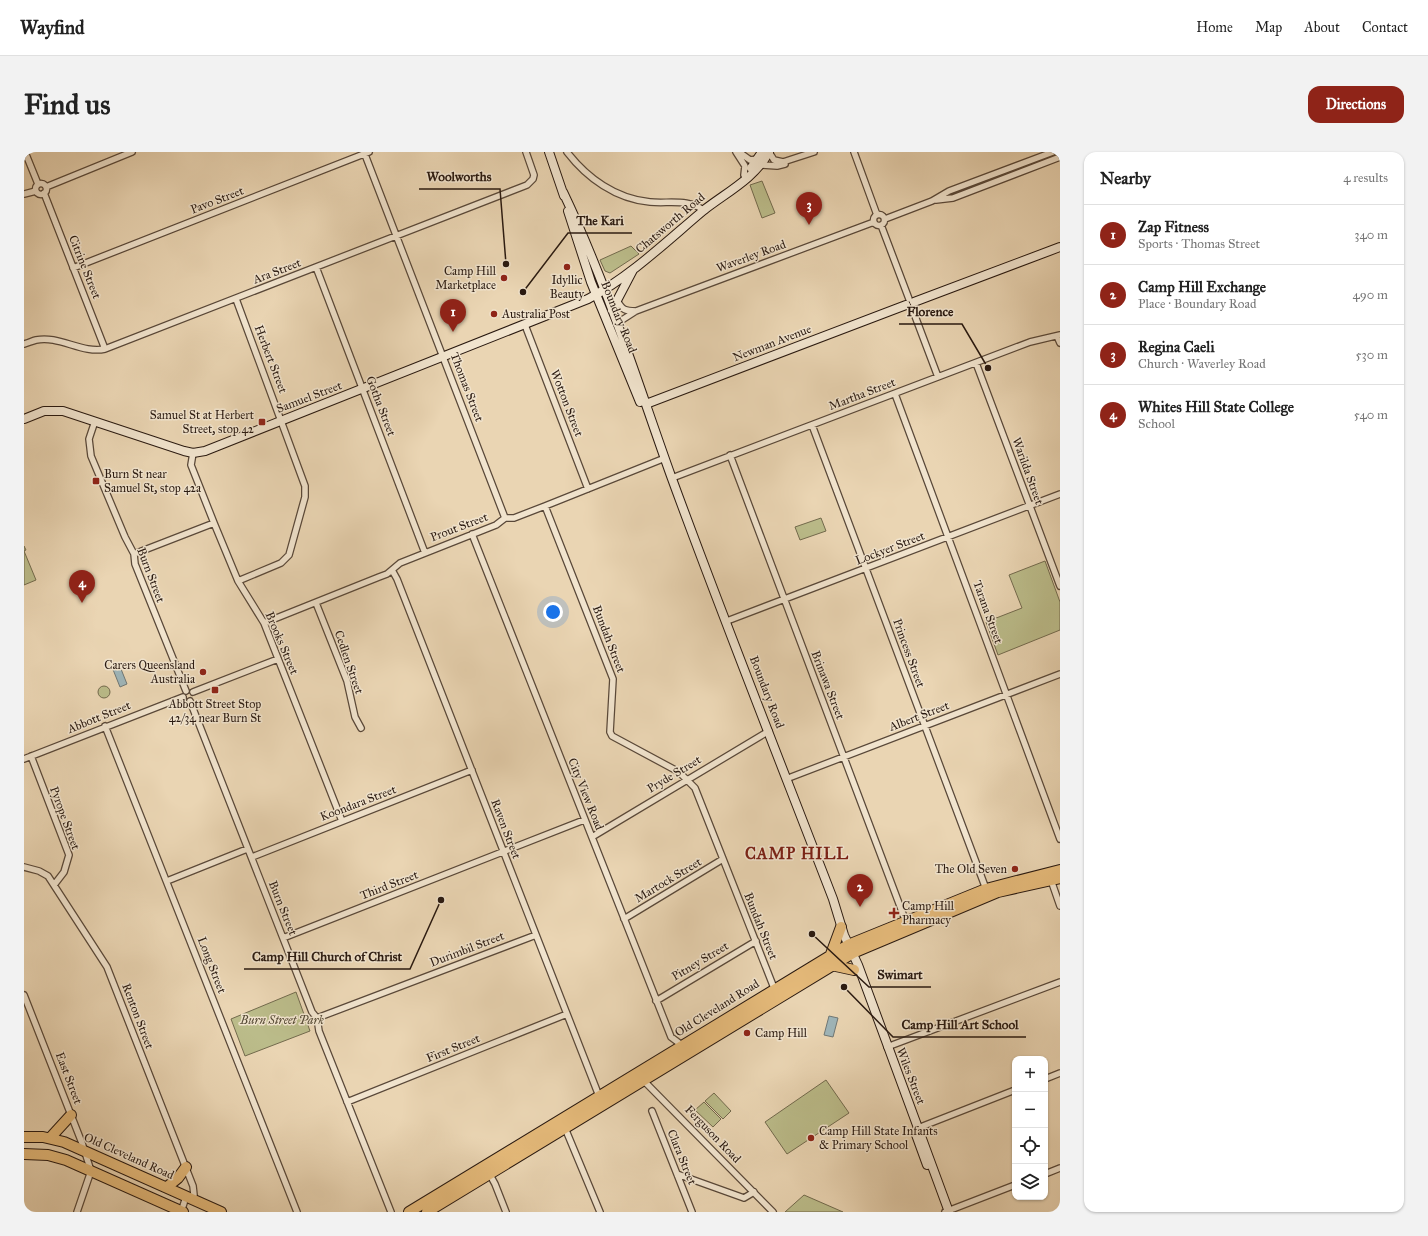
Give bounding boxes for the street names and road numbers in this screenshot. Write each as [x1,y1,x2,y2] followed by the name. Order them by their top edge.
[188,183,246,217] street label: Pavo Street
[633,190,707,256] street label: Chatsworth Road
[66,233,104,302] street label: Citrine Street
[714,237,788,275] street label: Waverley Road
[250,255,304,287] street label: Ara Street
[598,279,640,355] street label: Boundary Road
[731,322,813,364] street label: Newman Avenue
[252,323,291,396] street label: Herbert Street
[447,350,487,424] street label: Thomas Street
[548,368,586,439] street label: Wotton Street
[363,374,399,439] street label: Gotha Street
[827,375,898,413] street label: Martha Street
[274,378,344,416] street label: Samuel Street
[1009,436,1047,507] street label: Warilda Street
[428,509,490,544] street label: Prout Street
[853,528,927,568] street label: Lockyer Street
[134,546,168,605] street label: Burn Street
[970,579,1006,646] street label: Tarana Street
[590,603,629,675] street label: Bundah Street
[262,609,302,677] street label: Brooks Street
[890,617,928,690] street label: Princess Street
[332,628,367,696] street label: Cedlen Street
[808,649,848,722] street label: Brinawa Street
[747,654,787,730] street label: Boundary Road
[64,698,133,736] street label: Abbott Street
[886,698,952,734] street label: Albert Street
[645,752,704,796] street label: Pryde Street
[565,756,607,832] street label: City View Road
[318,782,399,824] street label: Koondara Street
[47,784,83,852] street label: Pyrope Street
[488,797,524,862] street label: Raven Street
[632,854,705,905] street label: Martock Street
[358,867,421,902] street label: Third Street
[266,879,301,938] street label: Burn Street
[741,890,781,962] street label: Bundah Street
[428,928,507,970] street label: Durimbil Street
[194,935,229,996] street label: Long Street
[669,938,732,983] street label: Pitney Street
[672,976,762,1040] street label: Old Cleveland Road
[119,981,157,1051] street label: Renton Street
[424,1031,483,1065] street label: First Street
[894,1046,928,1107] street label: Wiles Street
[53,1050,86,1107] street label: East Street
[681,1102,744,1166] street label: Ferguson Road
[665,1127,700,1187] street label: Clara Street
[82,1130,176,1182] street label: Old Cleveland Road

